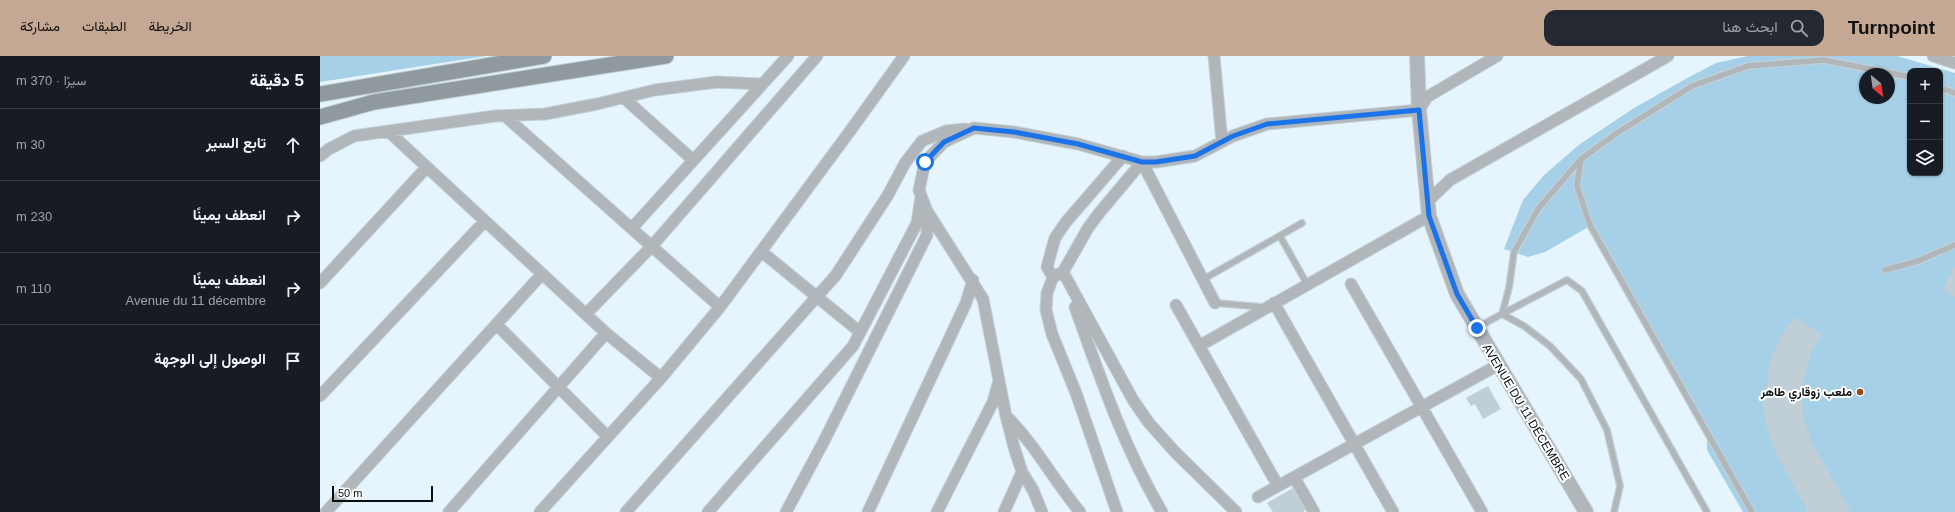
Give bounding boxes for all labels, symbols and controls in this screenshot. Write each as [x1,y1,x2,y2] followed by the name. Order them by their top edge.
[1544,10,1824,46] search box
[1788,17,1810,39] icon: search
[1848,17,1935,38] text: Turnpoint
[20,18,60,34] text: مشاركة
[82,18,126,34] text: الطبقات
[148,18,192,34] text: الخريطة
[1722,18,1778,35] text: ابحث هنا
[1859,68,1895,104] north arrow
[1907,68,1943,176] map controls
[1907,68,1943,104] button: +
[250,71,304,90] text: 5 دقيقة
[16,73,86,88] text: سيرًا · 370 m
[1907,104,1943,140] button: −
[206,134,266,151] text: تابع السير
[282,134,304,156] icon: ahead
[16,137,45,152] text: 30 m
[1907,140,1943,176] button: layers
[916,153,934,171] route start
[193,206,266,223] text: انعطف يمينًا
[282,206,304,228] icon: right
[16,209,52,224] text: 230 m
[193,271,266,288] text: انعطف يمينًا
[282,278,304,300] icon: right
[16,281,51,296] text: 110 m
[126,293,266,308] text: Avenue du 11 décembre
[1468,319,1486,337] route end
[1480,341,1573,483] street label: AVENUE DU 11 DÉCEMBRE
[154,350,266,367] text: الوصول إلى الوجهة
[282,350,304,372] icon: arrive
[1760,385,1852,402] place label: ملعب زوقاري طاهر
[1855,387,1865,397] marker: ملعب زوقاري طاهر
[332,484,433,503] scale bar
[338,487,362,499] text: 50 m

